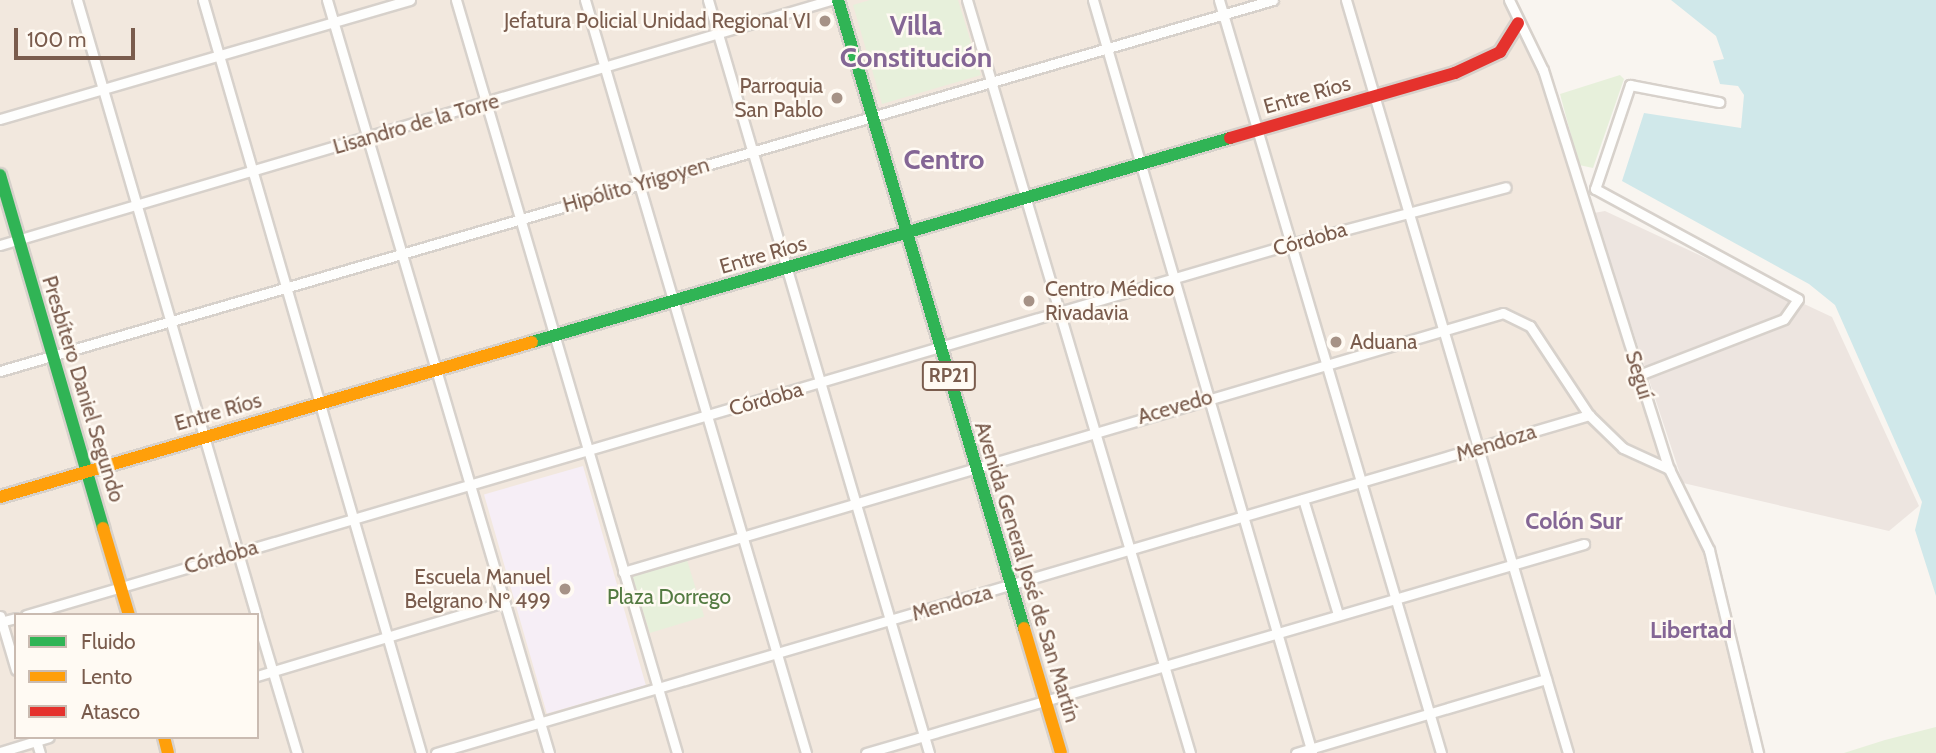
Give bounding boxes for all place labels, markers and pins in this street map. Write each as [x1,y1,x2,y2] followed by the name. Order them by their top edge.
[504,8,811,34] place label: Jefatura Policial Unidad Regional VI
[817,13,833,29] marker: Jefatura Policial Unidad Regional VI
[734,73,823,123] place label: Parroquia San Pablo
[829,90,845,106] marker: Parroquia San Pablo
[1045,276,1174,326] place label: Centro Médico Rivadavia
[1019,291,1039,311] marker: Centro Médico Rivadavia
[1350,329,1417,355] place label: Aduana
[1328,334,1344,350] marker: Aduana
[404,564,551,614] place label: Escuela Manuel Belgrano Nº 499
[557,581,573,597] marker: Escuela Manuel Belgrano Nº 499

